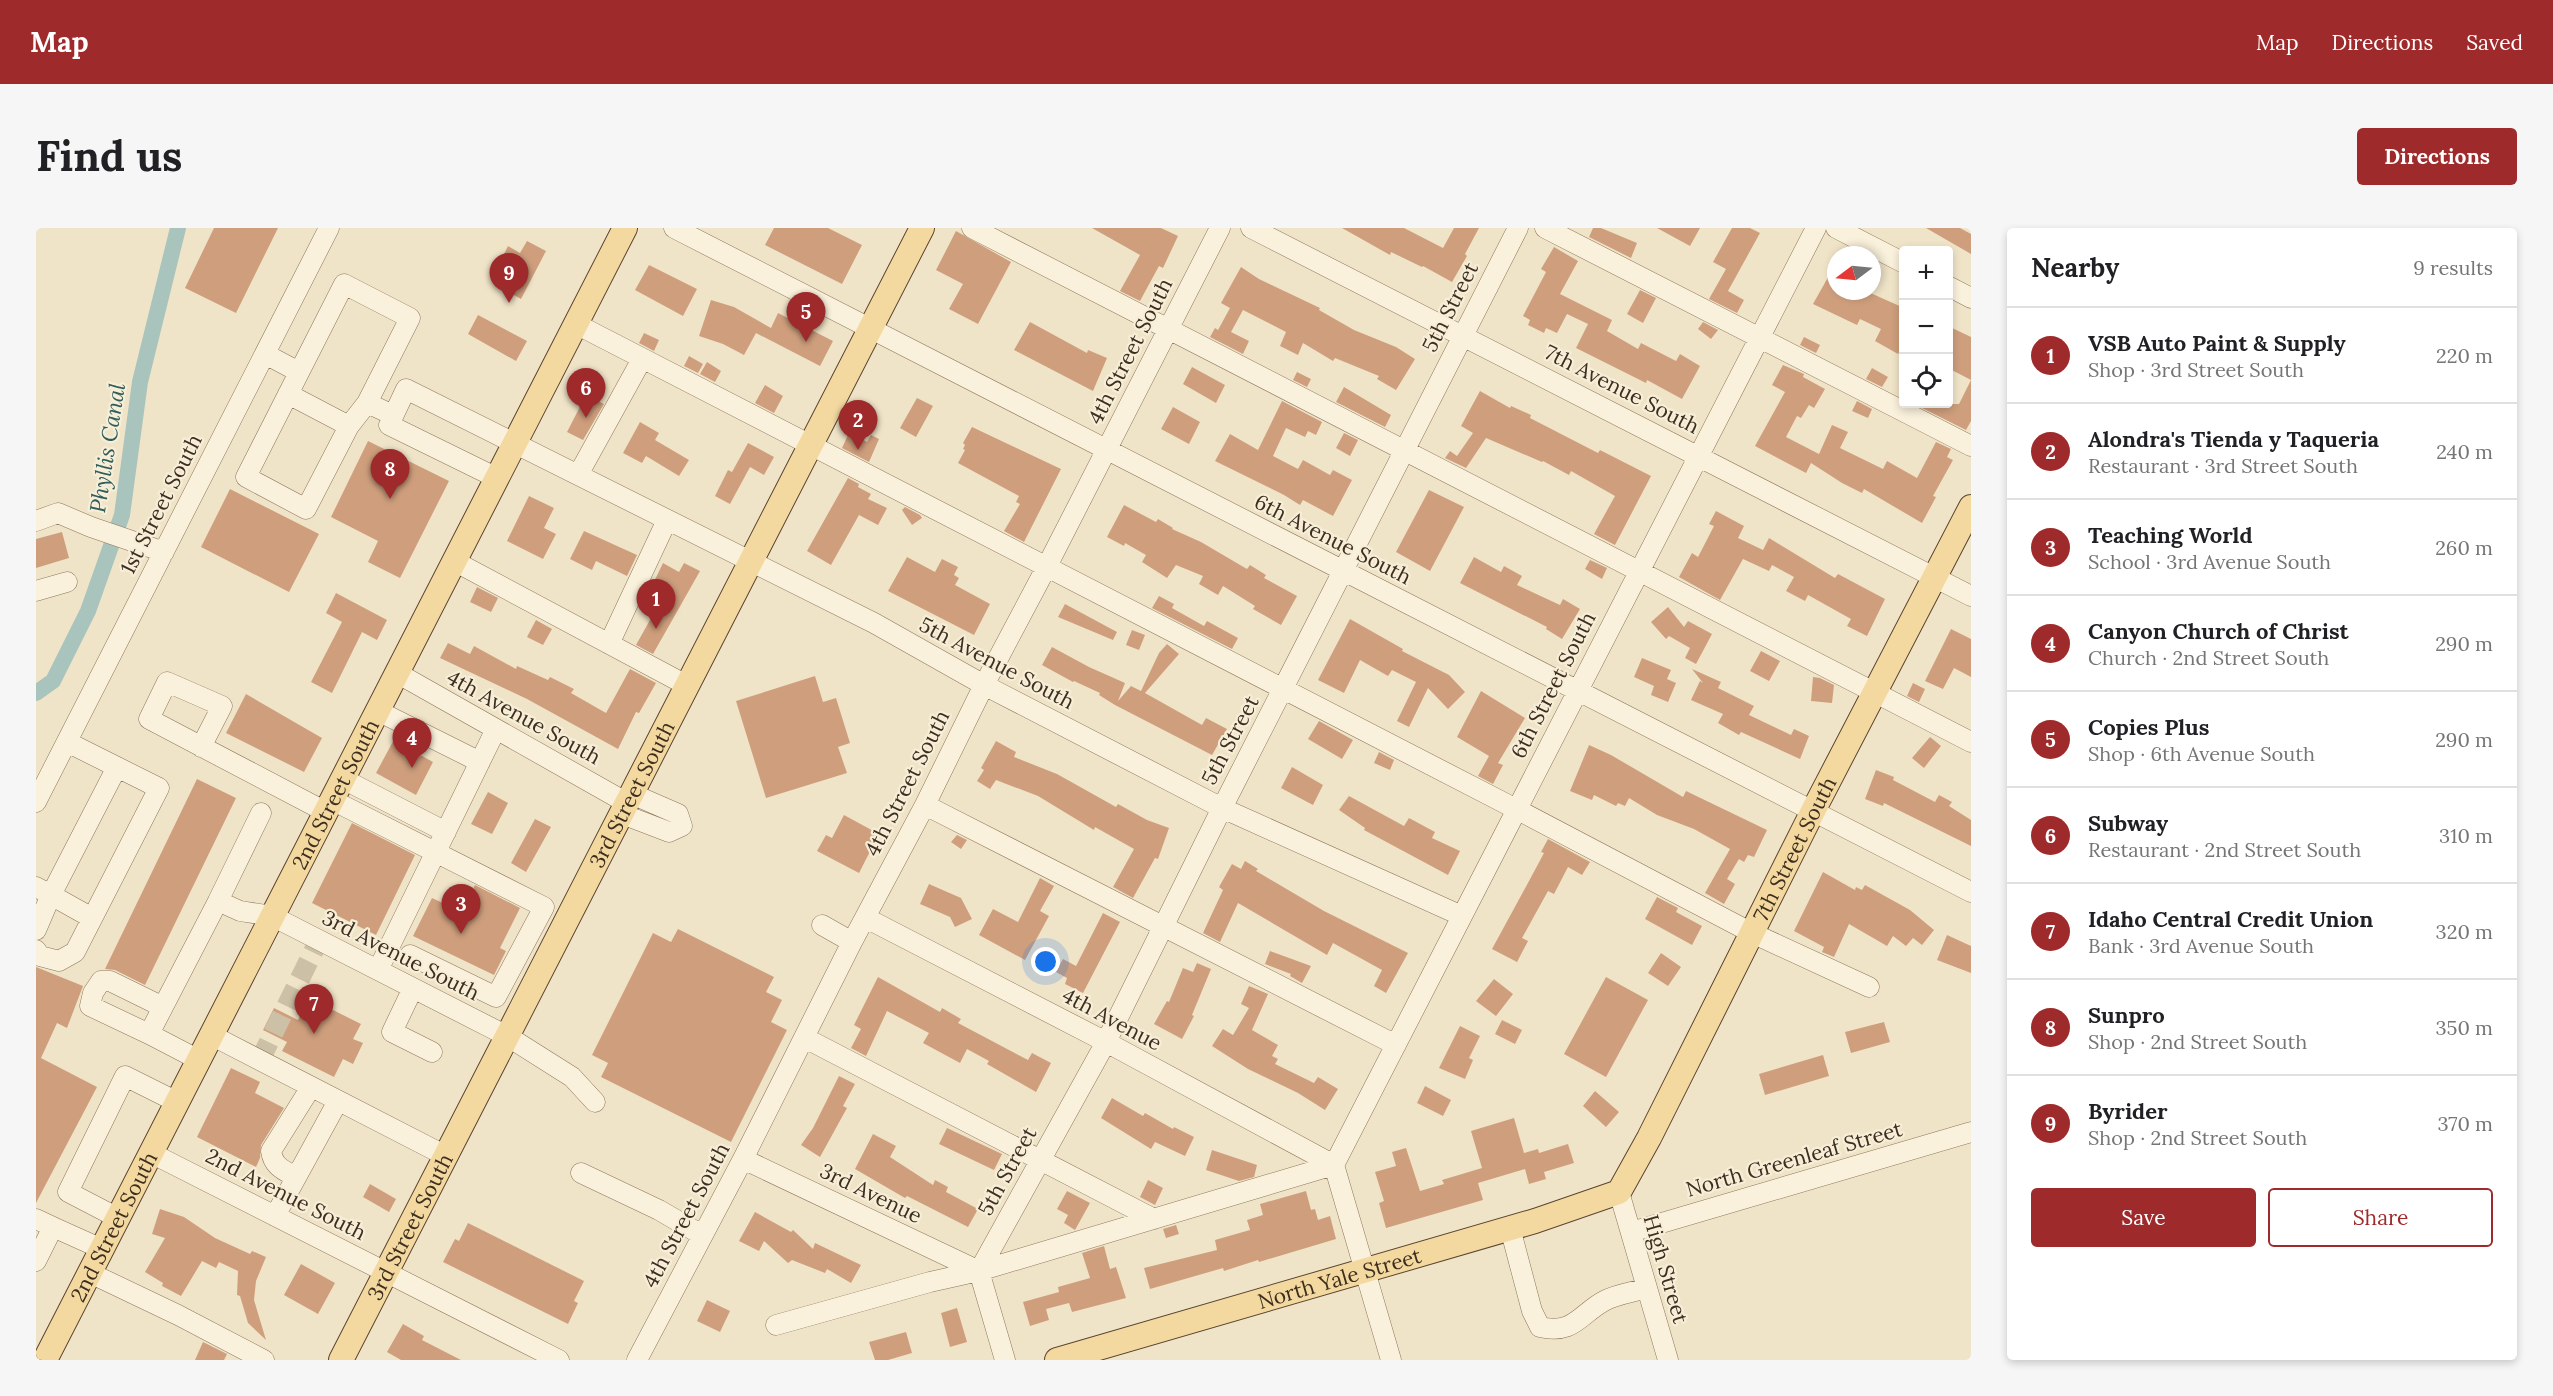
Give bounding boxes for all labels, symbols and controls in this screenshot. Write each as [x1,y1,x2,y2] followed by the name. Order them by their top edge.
[30,24,89,60] text: Map
[2256,29,2299,56] text: Map
[2332,29,2433,56] text: Directions
[2466,29,2523,56] text: Saved
[2357,128,2517,185] button: Directions
[36,129,182,183] text: Find us
[1827,246,1881,300] north arrow
[1899,246,1953,408] map controls
[1899,246,1953,300] button: +
[2031,251,2119,284] text: Nearby
[490,254,528,303] pin: 9
[2413,255,2493,280] text: 9 results
[1416,257,1484,356] street label: 5th Street
[1082,274,1178,428] street label: 4th Street South
[786,292,826,342] pin: 5
[1899,300,1953,354] button: −
[2088,329,2346,357] text: VSB Auto Paint & Supply
[1540,338,1704,440] street label: 7th Avenue South
[2046,343,2055,368] text: 1
[2436,343,2493,368] text: 220 m
[1899,354,1953,408] button: locate
[2088,357,2304,382] text: Shop · 3rd Street South
[566,368,606,418] pin: 6
[83,381,131,515] water label: Phyllis Canal
[838,400,878,450] pin: 2
[2088,425,2379,453] text: Alondra's Tienda y Taqueria
[114,429,208,579] street label: 1st Street South
[2045,439,2056,464] text: 2
[2436,439,2493,464] text: 240 m
[370,450,410,499] pin: 8
[2088,453,2358,478] text: Restaurant · 3rd Street South
[1250,488,1416,590] street label: 6th Avenue South
[2088,521,2253,549] text: Teaching World
[2045,535,2056,560] text: 3
[2435,535,2493,560] text: 260 m
[2088,549,2331,574] text: School · 3rd Avenue South
[636,580,676,629] pin: 1
[1504,607,1602,763] street label: 6th Street South
[915,611,1079,715] street label: 5th Avenue South
[2088,617,2349,645] text: Canyon Church of Christ
[2045,631,2056,656] text: 4
[2435,631,2493,656] text: 290 m
[2088,645,2329,670] text: Church · 2nd Street South
[442,664,606,770] street label: 4th Avenue South
[1195,690,1265,789] street label: 5th Street
[859,706,955,860] street label: 4th Street South
[2088,713,2209,741] text: Copies Plus
[285,715,385,873] street label: 2nd Street South
[583,716,680,872] street label: 3rd Street South
[392,718,431,768] pin: 4
[2045,727,2056,752] text: 5
[2435,727,2493,752] text: 290 m
[2088,741,2315,766] text: Shop · 6th Avenue South
[1746,772,1842,926] street label: 7th Street South
[2088,809,2168,837] text: Subway
[2045,823,2056,848] text: 6
[2439,823,2493,848] text: 310 m
[2088,837,2361,862] text: Restaurant · 2nd Street South
[442,884,480,934] pin: 3
[318,905,484,1005] street label: 3rd Avenue South
[2088,905,2373,933] text: Idaho Central Credit Union
[2046,919,2055,944] text: 7
[2436,919,2493,944] text: 320 m
[2088,933,2314,958] text: Bank · 3rd Avenue South
[1031,947,1060,976] your location
[1058,982,1166,1056] street label: 4th Avenue
[294,984,334,1034] pin: 7
[2088,1001,2165,1029] text: Sunpro
[2045,1015,2056,1040] text: 8
[2435,1015,2493,1040] text: 350 m
[2088,1029,2307,1054] text: Shop · 2nd Street South
[2088,1097,2168,1125] text: Byrider
[2045,1111,2056,1136] text: 9
[2438,1111,2493,1136] text: 370 m
[1683,1115,1906,1203] street label: North Greenleaf Street
[972,1121,1043,1220] street label: 5th Street
[2088,1125,2307,1150] text: Shop · 2nd Street South
[636,1138,736,1292] street label: 4th Street South
[201,1142,371,1246] street label: 2nd Avenue South
[64,1147,163,1306] street label: 2nd Street South
[361,1149,458,1304] street label: 3rd Street South
[816,1157,926,1229] street label: 3rd Avenue
[2031,1188,2256,1247] button: Save
[2268,1188,2493,1247] button: Share
[1638,1212,1695,1327] street label: High Street
[1254,1241,1425,1314] street label: North Yale Street

